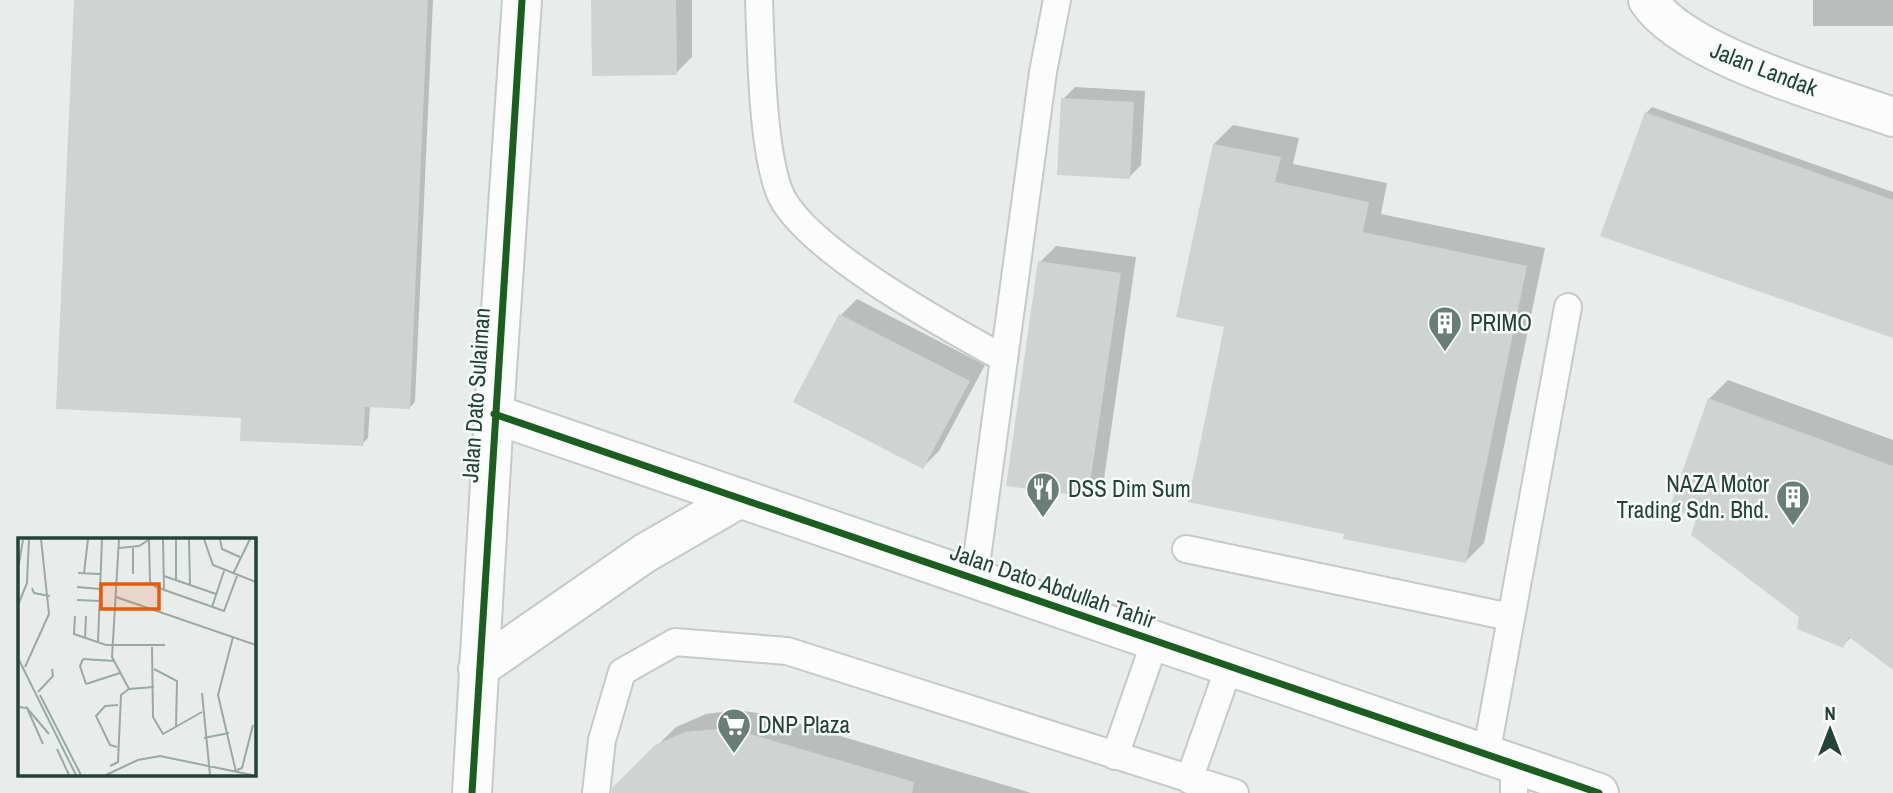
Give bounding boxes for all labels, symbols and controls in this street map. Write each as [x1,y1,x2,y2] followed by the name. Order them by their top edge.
[1706,34,1823,103] street label: Jalan Landak
[1426,304,1464,353] building icon: PRIMO
[454,307,497,483] street label: Jalan Dato Sulaiman
[1470,307,1532,338] place label: PRIMO
[1617,468,1770,525] place label: NAZA Motor Trading Sdn. Bhd.
[1024,470,1062,519] restaurant icon: DSS Dim Sum
[1068,473,1191,504] place label: DSS Dim Sum
[1774,478,1812,527] building icon: NAZA Motor Trading Sdn. Bhd.
[946,536,1161,635] street label: Jalan Dato Abdullah Tahir
[18,538,256,776] inset map
[1795,695,1865,765] north arrow
[1824,700,1836,726] text: N
[715,706,753,755] supermarket icon: DNP Plaza
[758,709,850,740] place label: DNP Plaza

